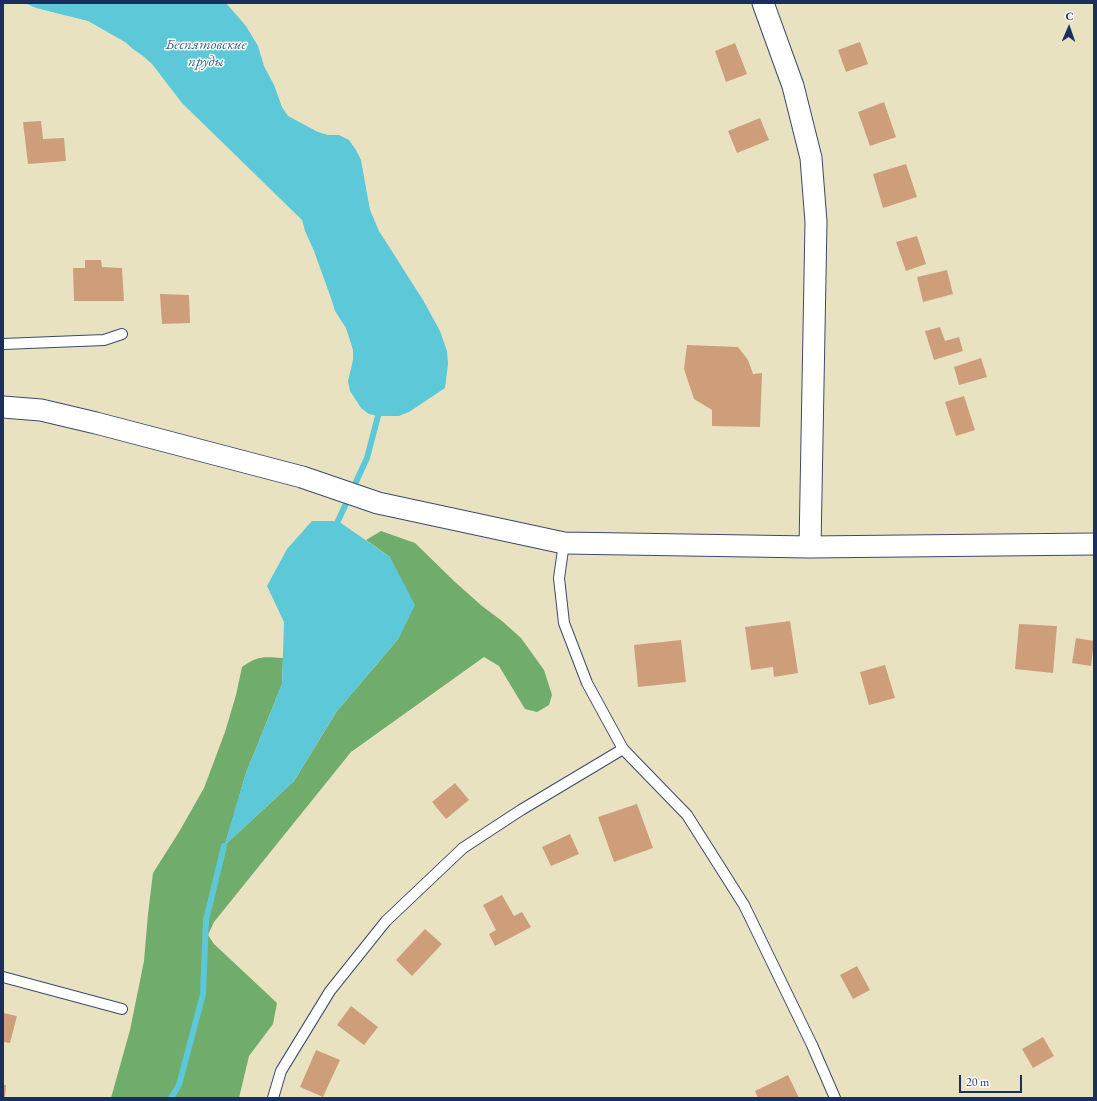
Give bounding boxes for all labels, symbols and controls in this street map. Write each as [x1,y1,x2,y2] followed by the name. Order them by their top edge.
[1049,8,1089,48] north arrow
[1065,9,1074,23] text: С
[165,36,247,71] water label: Беспятовские пруды
[961,1067,1024,1093] scale bar
[966,1074,989,1090] text: 20 m

